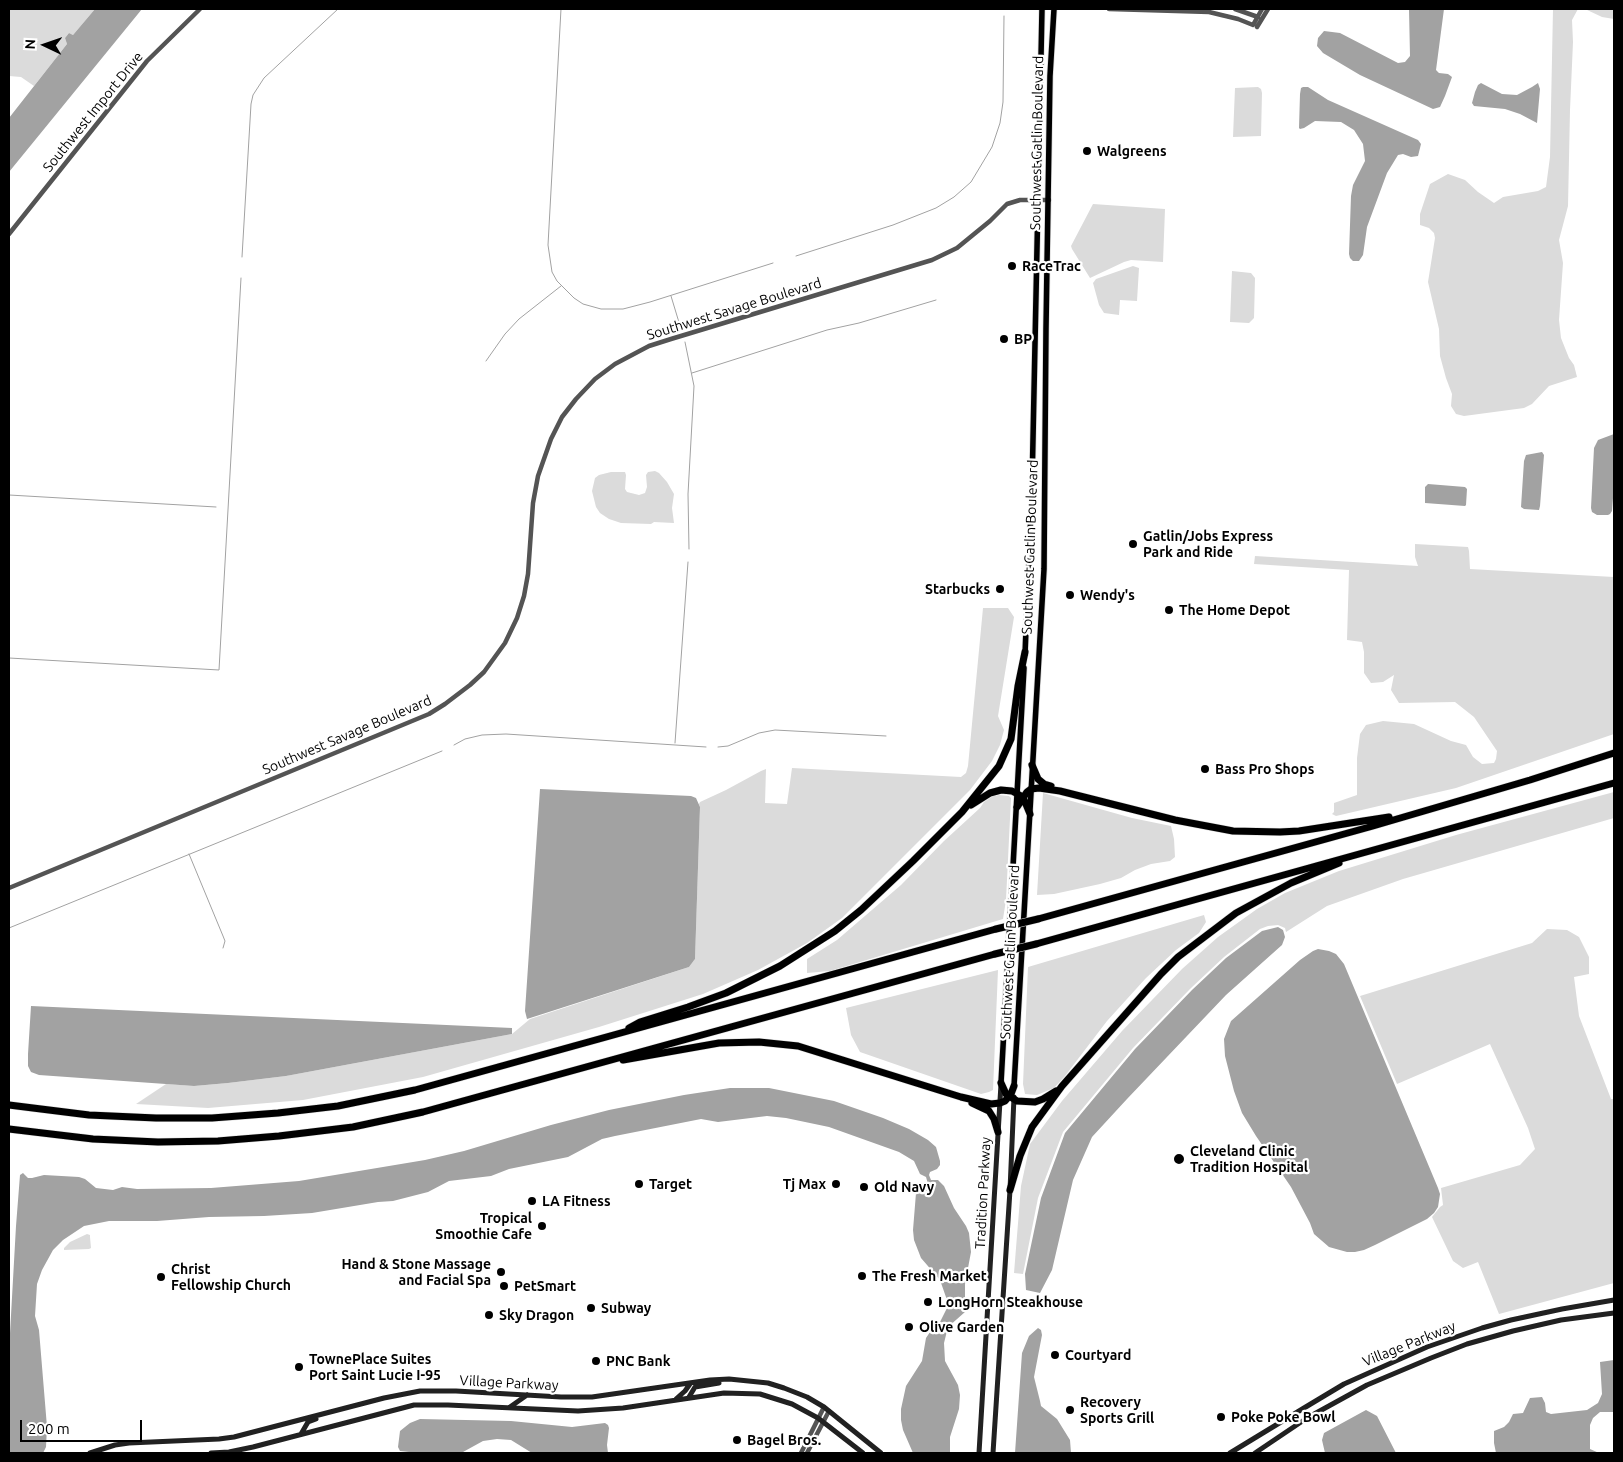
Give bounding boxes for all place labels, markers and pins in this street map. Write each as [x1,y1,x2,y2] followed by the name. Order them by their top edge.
[1097,143,1166,159] place label: Walgreens
[1081,145,1093,157] marker: Walgreens
[1022,258,1081,274] place label: RaceTrac
[1006,260,1018,272] marker: RaceTrac
[1014,331,1032,347] place label: BP
[998,333,1010,345] marker: BP
[1143,528,1273,560] place label: Gatlin/Jobs Express Park and Ride
[1127,538,1139,550] marker: Gatlin/Jobs Express Park and Ride
[925,581,990,597] place label: Starbucks
[994,583,1006,595] marker: Starbucks
[1080,587,1135,603] place label: Wendy's
[1064,589,1076,601] marker: Wendy's
[1179,602,1290,618] place label: The Home Depot
[1163,604,1175,616] marker: The Home Depot
[1215,761,1314,777] place label: Bass Pro Shops
[1199,763,1211,775] marker: Bass Pro Shops
[1190,1143,1308,1176] place label: Cleveland Clinic Tradition Hospital
[1172,1152,1186,1166] marker: Cleveland Clinic Tradition Hospital
[649,1176,692,1192] place label: Target
[783,1176,826,1192] place label: Tj Max
[633,1178,645,1190] marker: Target
[830,1178,842,1190] marker: Tj Max
[874,1179,934,1195] place label: Old Navy
[858,1181,870,1193] marker: Old Navy
[542,1193,611,1209] place label: LA Fitness
[526,1195,538,1207] marker: LA Fitness
[435,1210,532,1242] place label: Tropical Smoothie Cafe
[536,1220,548,1232] marker: Tropical Smoothie Cafe
[341,1256,491,1288] place label: Hand & Stone Massage and Facial Spa
[171,1261,291,1294] place label: Christ Fellowship Church
[495,1266,507,1278] marker: Hand & Stone Massage and Facial Spa
[872,1268,987,1284] place label: The Fresh Market
[856,1270,868,1282] marker: The Fresh Market
[155,1271,167,1283] marker: Christ Fellowship Church
[514,1278,576,1294] place label: PetSmart
[498,1280,510,1292] marker: PetSmart
[938,1294,1083,1310] place label: LongHorn Steakhouse
[922,1296,934,1308] marker: LongHorn Steakhouse
[601,1300,651,1316] place label: Subway
[585,1302,597,1314] marker: Subway
[499,1307,574,1323] place label: Sky Dragon
[483,1309,495,1321] marker: Sky Dragon
[919,1319,1004,1335] place label: Olive Garden
[903,1321,915,1333] marker: Olive Garden
[1065,1347,1131,1363] place label: Courtyard
[1049,1349,1061,1361] marker: Courtyard
[309,1351,441,1384] place label: TownePlace Suites Port Saint Lucie I-95
[606,1353,670,1369] place label: PNC Bank
[590,1355,602,1367] marker: PNC Bank
[293,1361,305,1373] marker: TownePlace Suites Port Saint Lucie I-95
[1080,1394,1154,1426] place label: Recovery Sports Grill
[1064,1404,1076,1416] marker: Recovery Sports Grill
[1231,1409,1336,1425] place label: Poke Poke Bowl
[1215,1411,1227,1423] marker: Poke Poke Bowl
[747,1432,821,1448] place label: Bagel Bros.
[731,1434,743,1446] marker: Bagel Bros.

